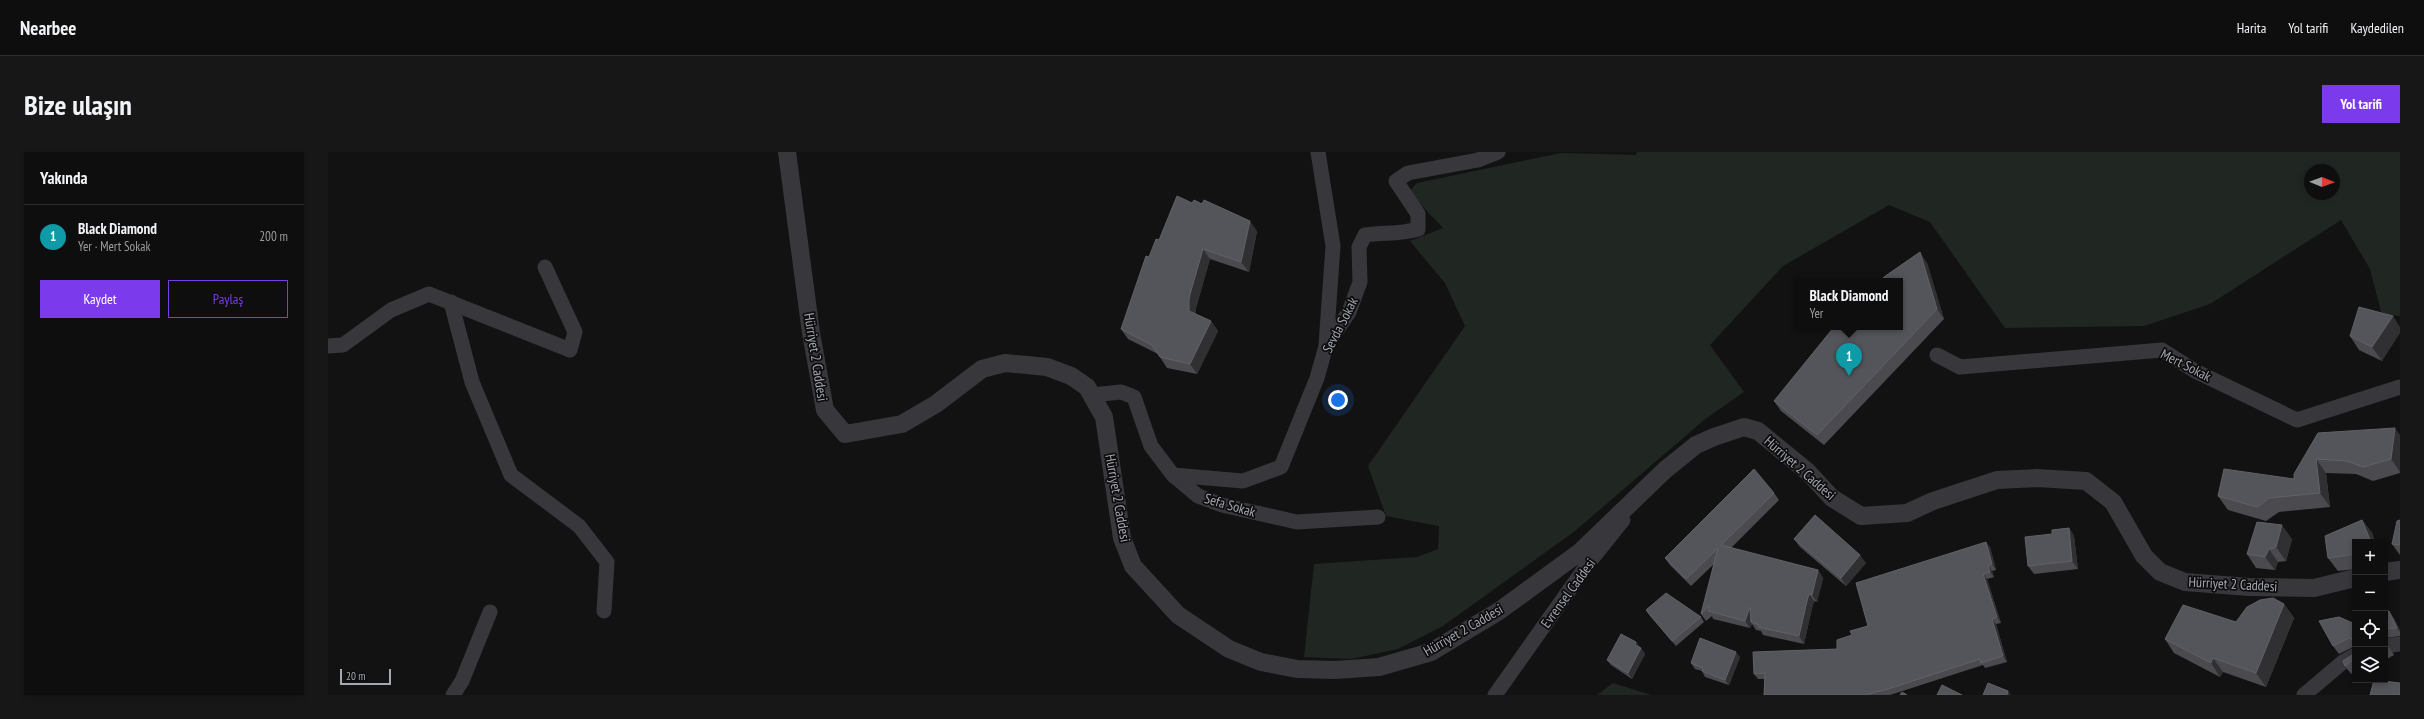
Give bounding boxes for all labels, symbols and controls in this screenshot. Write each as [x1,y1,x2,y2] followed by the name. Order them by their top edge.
[20,16,77,40] text: Nearbee
[2237,19,2266,37] text: Harita
[2288,19,2328,37] text: Yol tarifi
[2350,19,2404,37] text: Kaydedilen
[2322,85,2400,123] button: Yol tarifi
[24,86,132,123] text: Bize ulaşın
[2304,164,2340,200] north arrow
[40,167,87,189] text: Yakında
[78,219,157,238] text: Black Diamond
[50,228,56,245] text: 1
[259,228,288,245] text: 200 m
[78,238,151,255] text: Yer · Mert Sokak
[1795,278,1903,330] popup
[40,280,160,318] button: Kaydet
[168,280,288,318] button: Paylaş
[1810,286,1888,305] text: Black Diamond
[1318,294,1362,356] street label: Sevda Sokak
[1810,305,1823,322] text: Yer
[800,312,832,402] street label: Hürriyet 2 Caddesi
[1836,343,1862,376] pin: 1
[2158,345,2215,386] street label: Mert Sokak
[1328,390,1348,410] your location
[1761,432,1839,504] street label: Hürriyet 2 Caddesi
[1101,453,1135,543] street label: Hürriyet 2 Caddesi
[1202,489,1258,521] street label: Sefa Sokak
[2352,539,2388,683] map controls
[2352,539,2388,575] button: +
[1537,555,1599,631] street label: Evrensel Caddesi
[2188,573,2278,595] street label: Hürriyet 2 Caddesi
[2352,575,2388,611] button: −
[1420,600,1506,660] street label: Hürriyet 2 Caddesi
[2352,611,2388,647] button: locate
[2352,647,2388,683] button: layers
[340,667,391,686] scale bar
[346,669,365,683] text: 20 m

